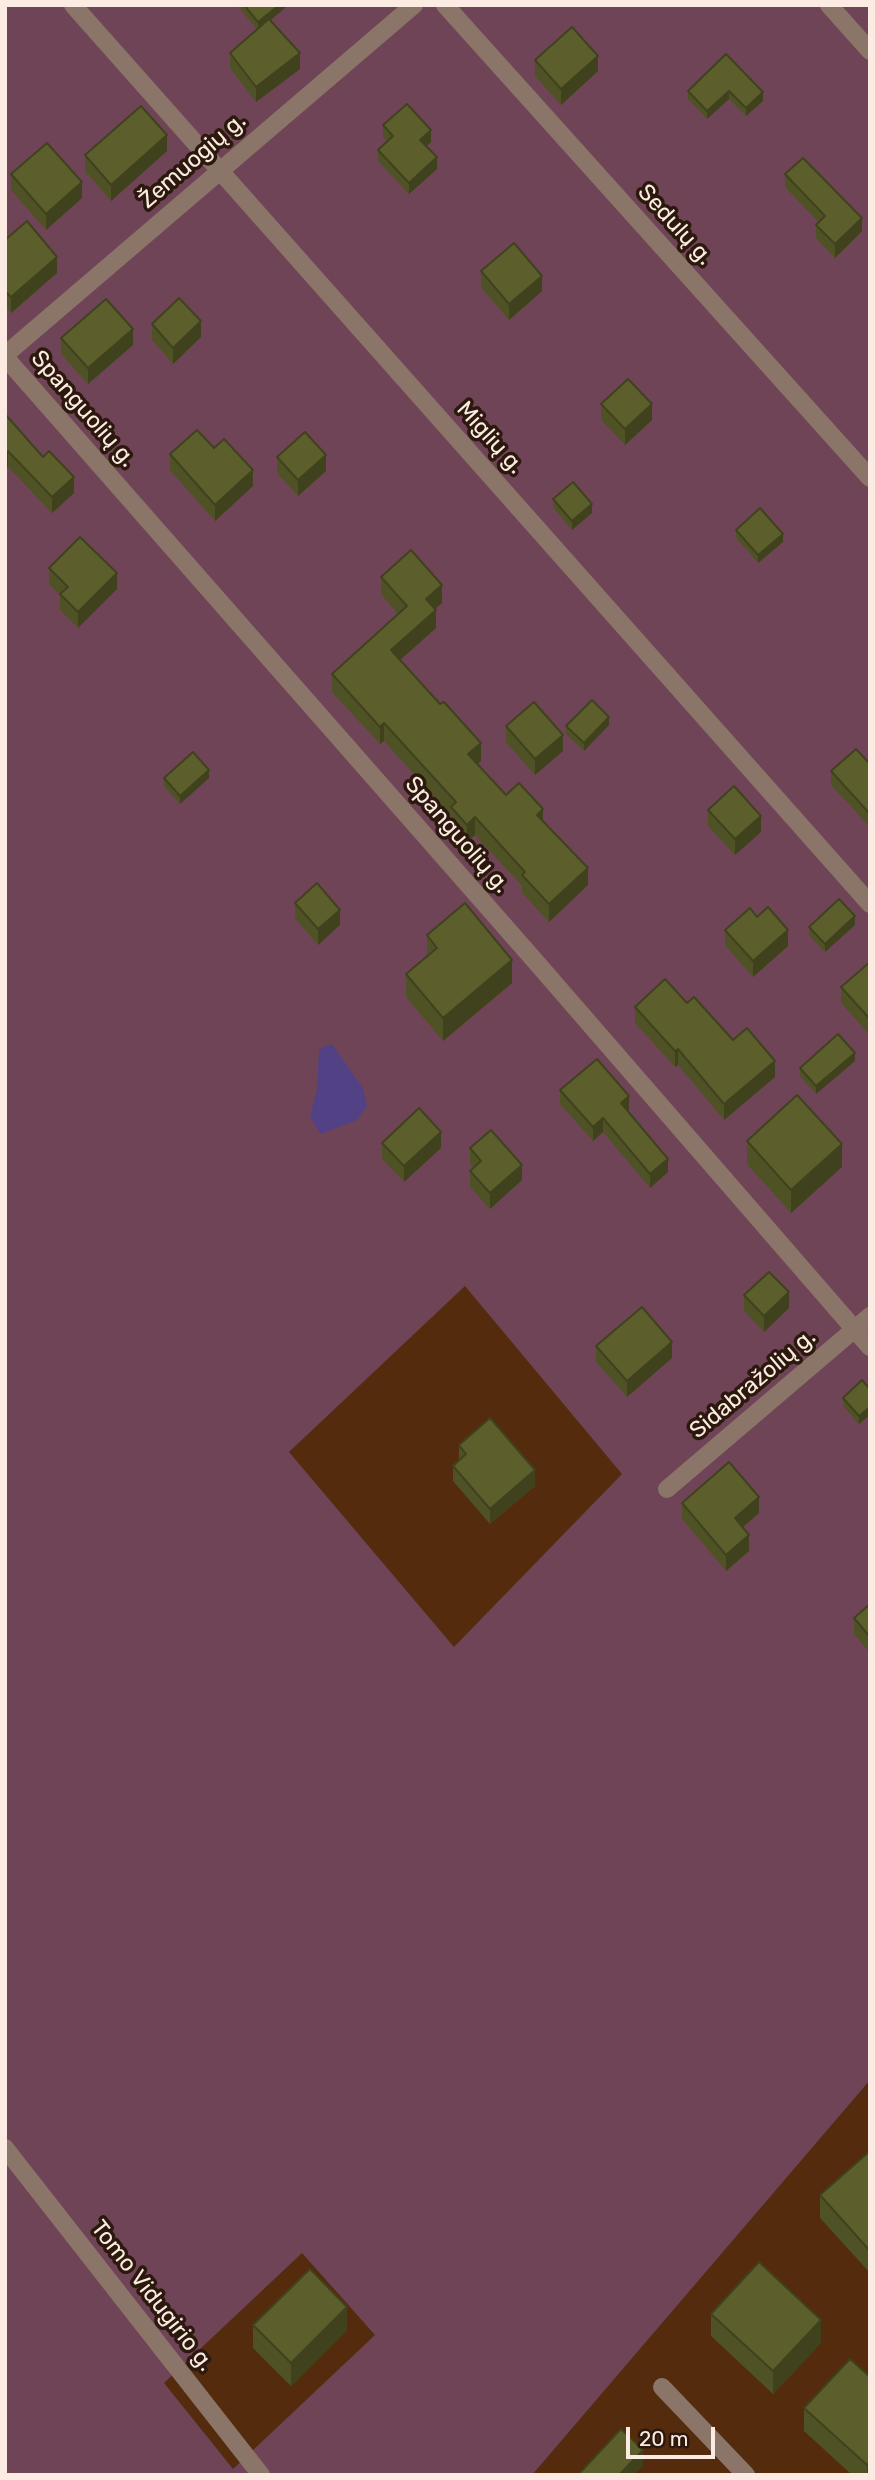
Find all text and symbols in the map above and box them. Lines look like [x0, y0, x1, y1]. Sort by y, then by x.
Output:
street label: Žemuogių g. [134, 107, 252, 215]
street label: Sedulų g. [632, 179, 718, 271]
street label: Spanguolių g. [25, 345, 141, 473]
street label: Miglių g. [450, 396, 530, 480]
street label: Spanguolių g. [399, 771, 515, 899]
street label: Sidabražolių g. [684, 1323, 822, 1445]
street label: Tomo Vidugirio g. [85, 2215, 219, 2377]
scale bar [630, 2414, 719, 2458]
text: 20 m [639, 2426, 688, 2451]

